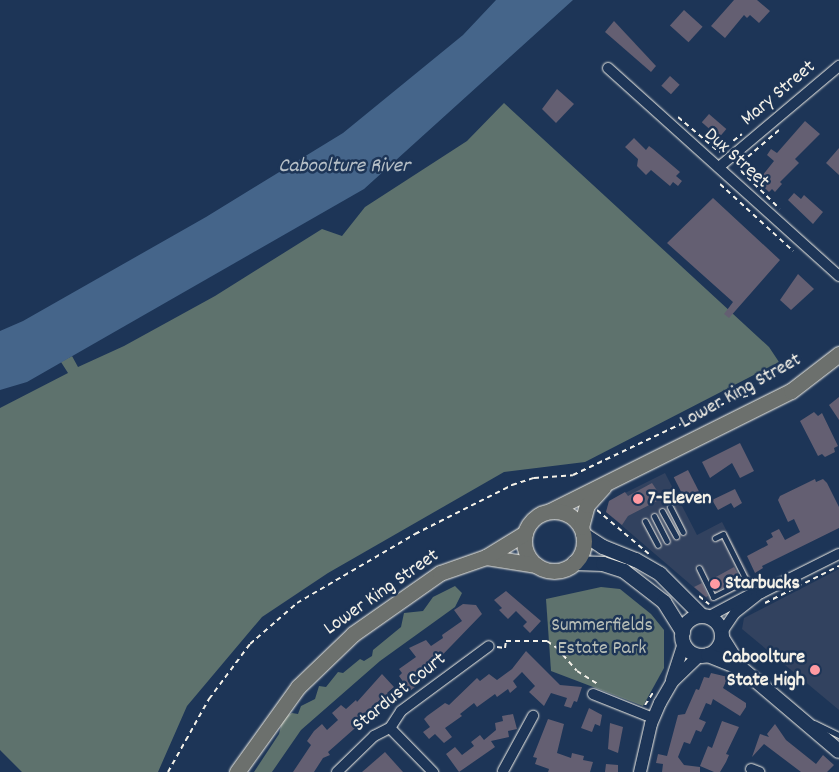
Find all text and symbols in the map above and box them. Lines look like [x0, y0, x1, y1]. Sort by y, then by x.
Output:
street label: Mary Street [737, 56, 821, 132]
street label: Dux Street [698, 123, 774, 195]
water label: Caboolture River [278, 154, 410, 180]
street label: Lower King Street [676, 349, 806, 435]
place label: 7-Eleven [648, 487, 712, 511]
marker: 7-Eleven [632, 493, 644, 505]
street label: Lower King Street [320, 544, 444, 642]
place label: Starbucks [725, 572, 800, 596]
marker: Starbucks [709, 578, 721, 590]
park label: Summerfields Estate Park [551, 615, 653, 662]
place label: Caboolture State High [722, 646, 805, 693]
street label: Stardust Court [348, 648, 452, 738]
marker: Caboolture State High [809, 664, 821, 676]

